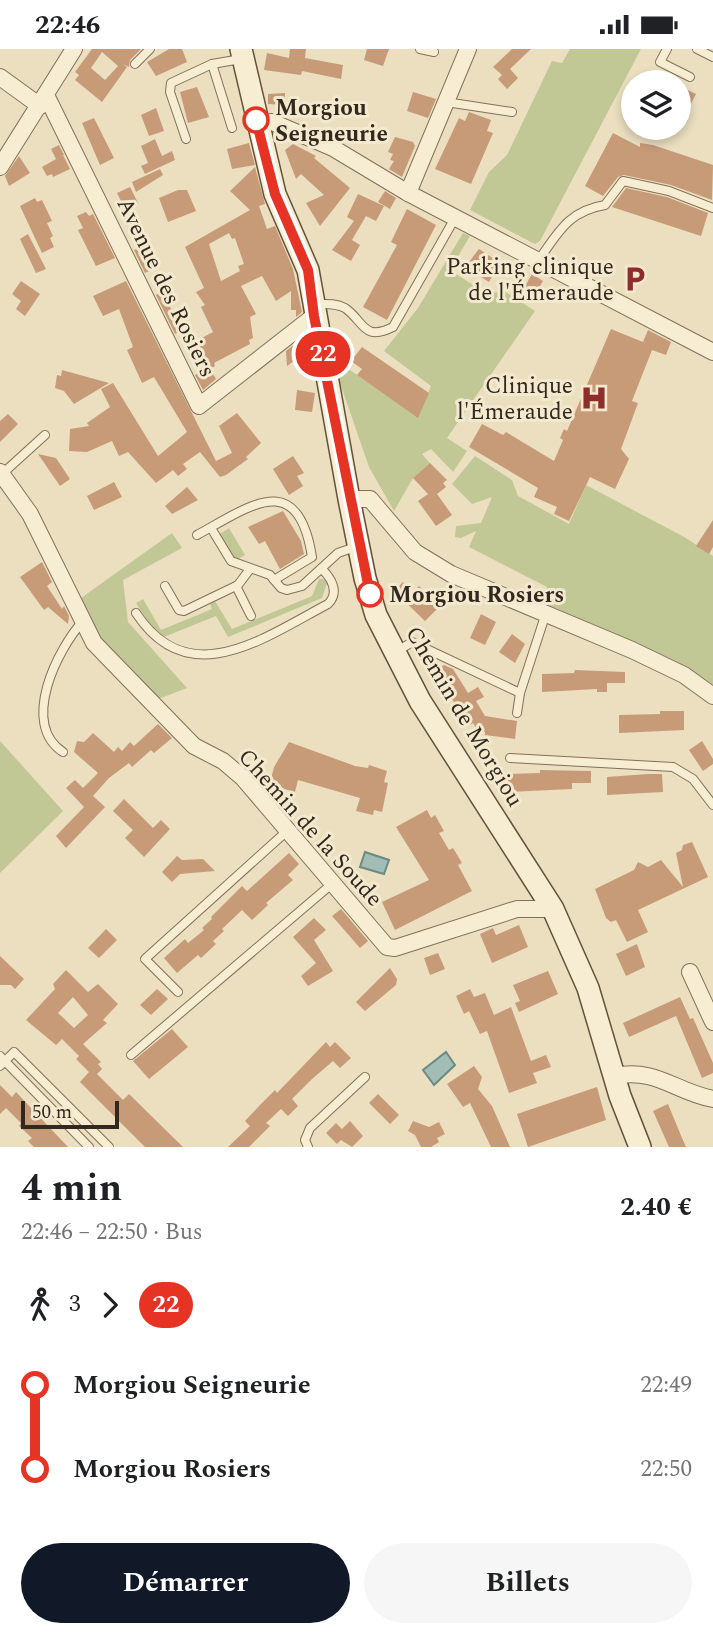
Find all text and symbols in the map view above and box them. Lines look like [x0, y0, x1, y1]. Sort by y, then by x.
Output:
text: 22:46 [35, 5, 100, 45]
map controls [621, 70, 691, 140]
button: layers [621, 70, 691, 140]
place label: Morgiou Seigneurie [275, 91, 388, 152]
marker: Morgiou Seigneurie [243, 107, 269, 133]
street label: Avenue des Rosiers [107, 192, 224, 384]
place label: Parking clinique de l'Émeraude [446, 250, 614, 311]
parking icon: Parking clinique de l'Émeraude [620, 264, 650, 294]
line badge: 22 [292, 331, 354, 377]
text: 22 [310, 336, 336, 372]
place label: Clinique l'Émeraude [457, 369, 573, 430]
hospital icon: Clinique l'Émeraude [579, 383, 609, 413]
place label: Morgiou Rosiers [389, 578, 564, 613]
marker: Morgiou Rosiers [357, 581, 383, 607]
street label: Chemin de Morgiou [396, 620, 532, 814]
street label: Chemin de la Soude [229, 741, 391, 915]
scale bar [21, 1098, 119, 1130]
text: 50 m [32, 1098, 72, 1127]
text: 4 min [21, 1160, 122, 1218]
text: 2.40 € [620, 1187, 692, 1227]
text: 22:46 – 22:50 · Bus [21, 1215, 203, 1250]
icon: walk [21, 1286, 59, 1324]
icon: forward [91, 1286, 129, 1324]
text: 3 [69, 1287, 81, 1322]
text: 22 [153, 1287, 179, 1323]
text: Morgiou Seigneurie [73, 1365, 311, 1405]
text: 22:49 [640, 1368, 692, 1403]
text: Morgiou Rosiers [73, 1449, 271, 1489]
text: 22:50 [640, 1452, 692, 1487]
button: Démarrer [21, 1543, 350, 1623]
button: Billets [364, 1543, 692, 1623]

